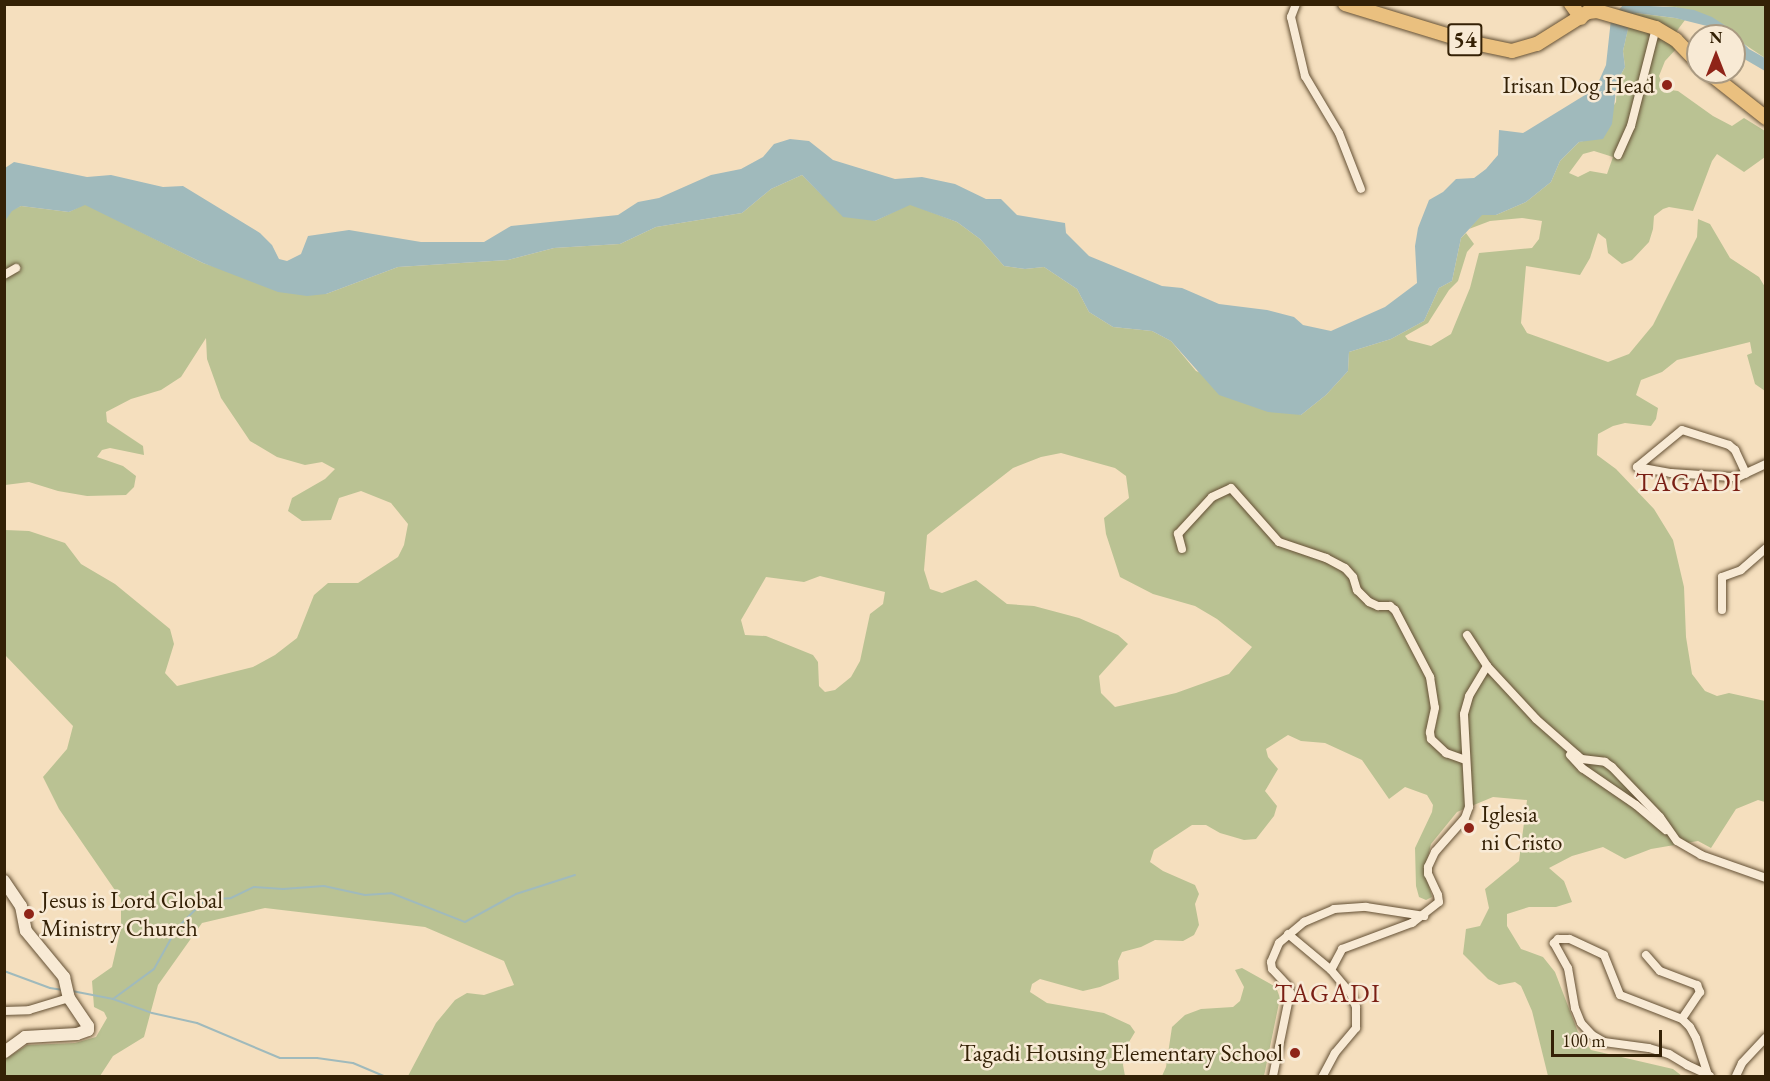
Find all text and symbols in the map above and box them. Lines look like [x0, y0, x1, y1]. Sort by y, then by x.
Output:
road number: 54 [1447, 21, 1483, 59]
north arrow [1686, 24, 1746, 84]
text: N [1710, 27, 1722, 48]
place label: Irisan Dog Head [1502, 71, 1655, 99]
marker: Irisan Dog Head [1660, 78, 1674, 92]
district label: TAGADI [1636, 467, 1742, 499]
place label: Iglesia ni Cristo [1481, 800, 1562, 856]
marker: Iglesia ni Cristo [1462, 821, 1476, 835]
place label: Jesus is Lord Global Ministry Church [41, 886, 223, 942]
marker: Jesus is Lord Global Ministry Church [22, 907, 36, 921]
district label: TAGADI [1275, 978, 1381, 1010]
scale bar [1554, 1018, 1665, 1056]
text: 100 m [1562, 1029, 1606, 1052]
place label: Tagadi Housing Elementary School [959, 1039, 1283, 1067]
marker: Tagadi Housing Elementary School [1288, 1046, 1302, 1060]

